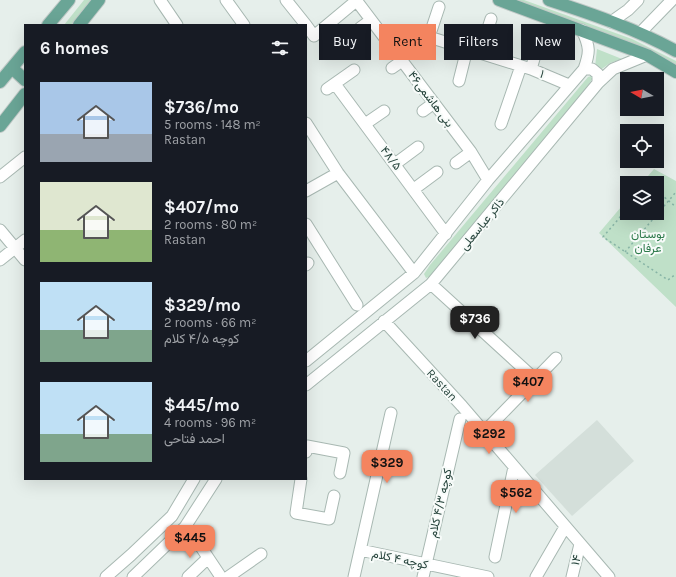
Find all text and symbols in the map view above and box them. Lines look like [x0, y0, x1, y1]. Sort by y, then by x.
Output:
chip: Buy [319, 24, 371, 60]
chip: Rent [379, 24, 436, 60]
chip: Filters [444, 24, 513, 60]
chip: New [521, 24, 575, 60]
icon: filters [269, 37, 291, 59]
text: 6 homes [40, 38, 109, 58]
street label: ۱ [538, 67, 546, 81]
street label: بنی هاشمی۴۶ [405, 68, 457, 130]
north arrow [620, 72, 664, 116]
map controls [620, 72, 664, 220]
text: $736/mo [164, 97, 239, 117]
icon: home [72, 98, 120, 146]
text: 5 rooms · 148 m² [164, 117, 261, 132]
button: locate [620, 124, 664, 168]
text: Rastan [164, 132, 206, 147]
street label: ۴۸/۵ [378, 143, 404, 173]
button: layers [620, 176, 664, 220]
street label: ذاکر عباسعلی [457, 195, 508, 253]
text: $407/mo [164, 197, 239, 217]
icon: home [72, 198, 120, 246]
text: 2 rooms · 80 m² [164, 217, 257, 232]
park label: بوستان عرفان [631, 227, 665, 256]
text: Rastan [164, 232, 206, 247]
text: $329/mo [164, 295, 241, 315]
icon: home [72, 298, 120, 346]
pin: $736 [451, 306, 499, 340]
text: $736 [459, 311, 491, 326]
text: 2 rooms · 66 m² [164, 315, 256, 330]
text: کوچه ۴/۵ کلام [164, 331, 239, 346]
street label: Rastan [424, 366, 460, 404]
pin: $407 [504, 369, 552, 403]
text: $407 [512, 374, 544, 389]
text: $445/mo [164, 395, 240, 415]
icon: home [72, 398, 120, 446]
text: 4 rooms · 96 m² [164, 415, 256, 430]
pin: $292 [465, 421, 513, 455]
text: $292 [473, 426, 505, 441]
text: احمد فتاحی [164, 431, 225, 446]
pin: $329 [363, 450, 411, 484]
text: $329 [371, 455, 403, 470]
street label: کوچه ۴/۳ کلام [425, 467, 456, 539]
pin: $562 [492, 480, 540, 514]
text: $562 [500, 485, 532, 500]
pin: $445 [166, 525, 214, 559]
text: $445 [174, 530, 206, 545]
street label: کوچه ۴ کلام [370, 546, 429, 573]
street label: ۱۴ [568, 553, 584, 567]

